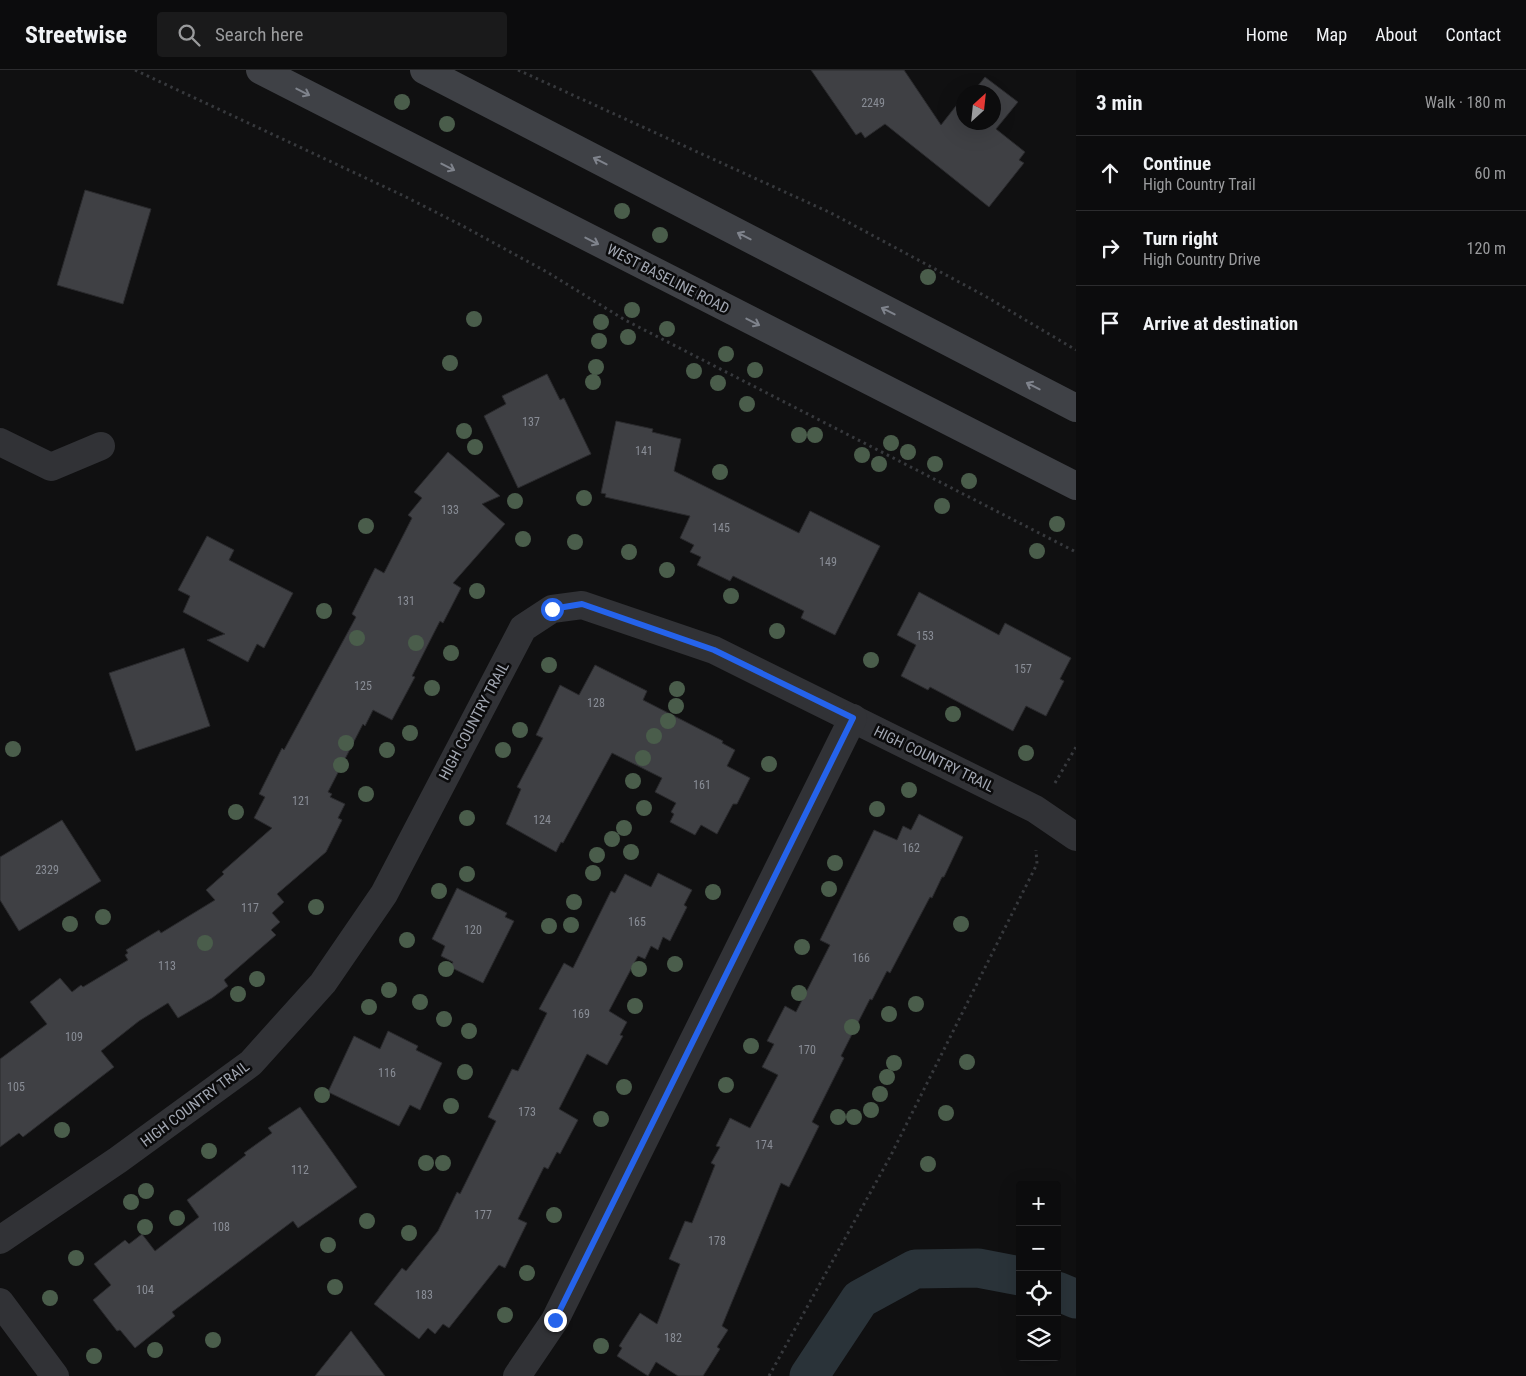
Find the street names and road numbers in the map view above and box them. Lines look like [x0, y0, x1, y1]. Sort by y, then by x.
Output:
street label: WEST BASELINE ROAD [604, 240, 732, 318]
street label: HIGH COUNTRY TRAIL [435, 659, 513, 783]
street label: HIGH COUNTRY TRAIL [871, 722, 997, 796]
street label: HIGH COUNTRY TRAIL [137, 1057, 253, 1151]

